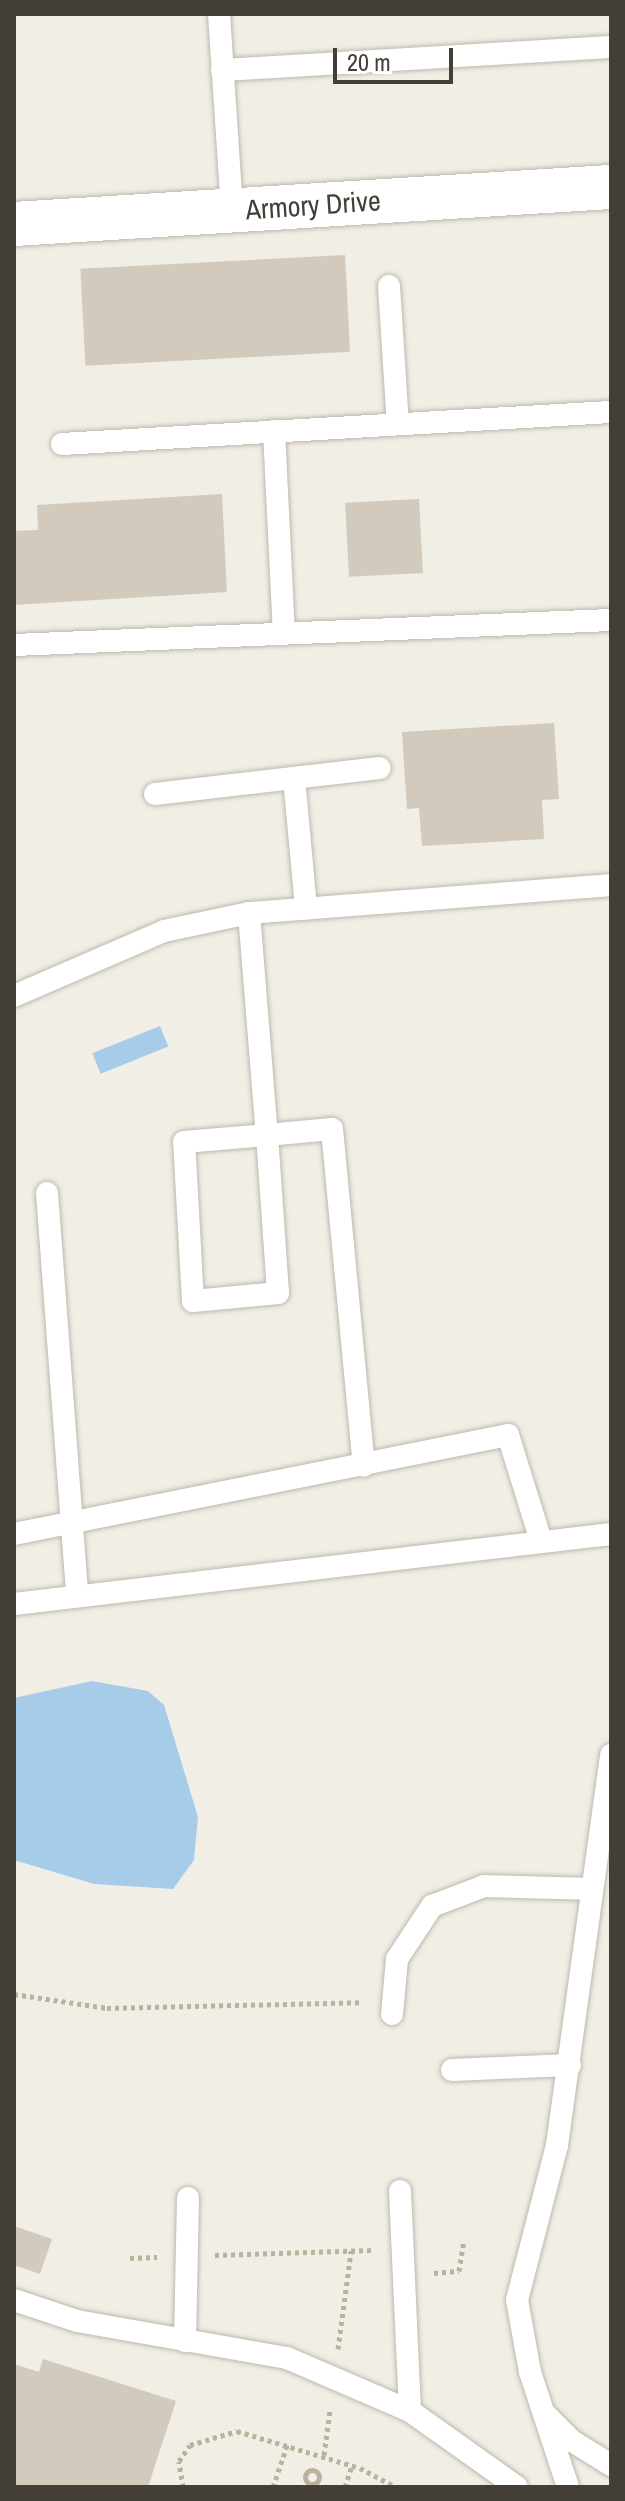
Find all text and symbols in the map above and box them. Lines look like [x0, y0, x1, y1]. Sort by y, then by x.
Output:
scale bar [337, 32, 457, 82]
text: 20 m [347, 46, 391, 78]
street label: Armory Drive [244, 184, 382, 226]

